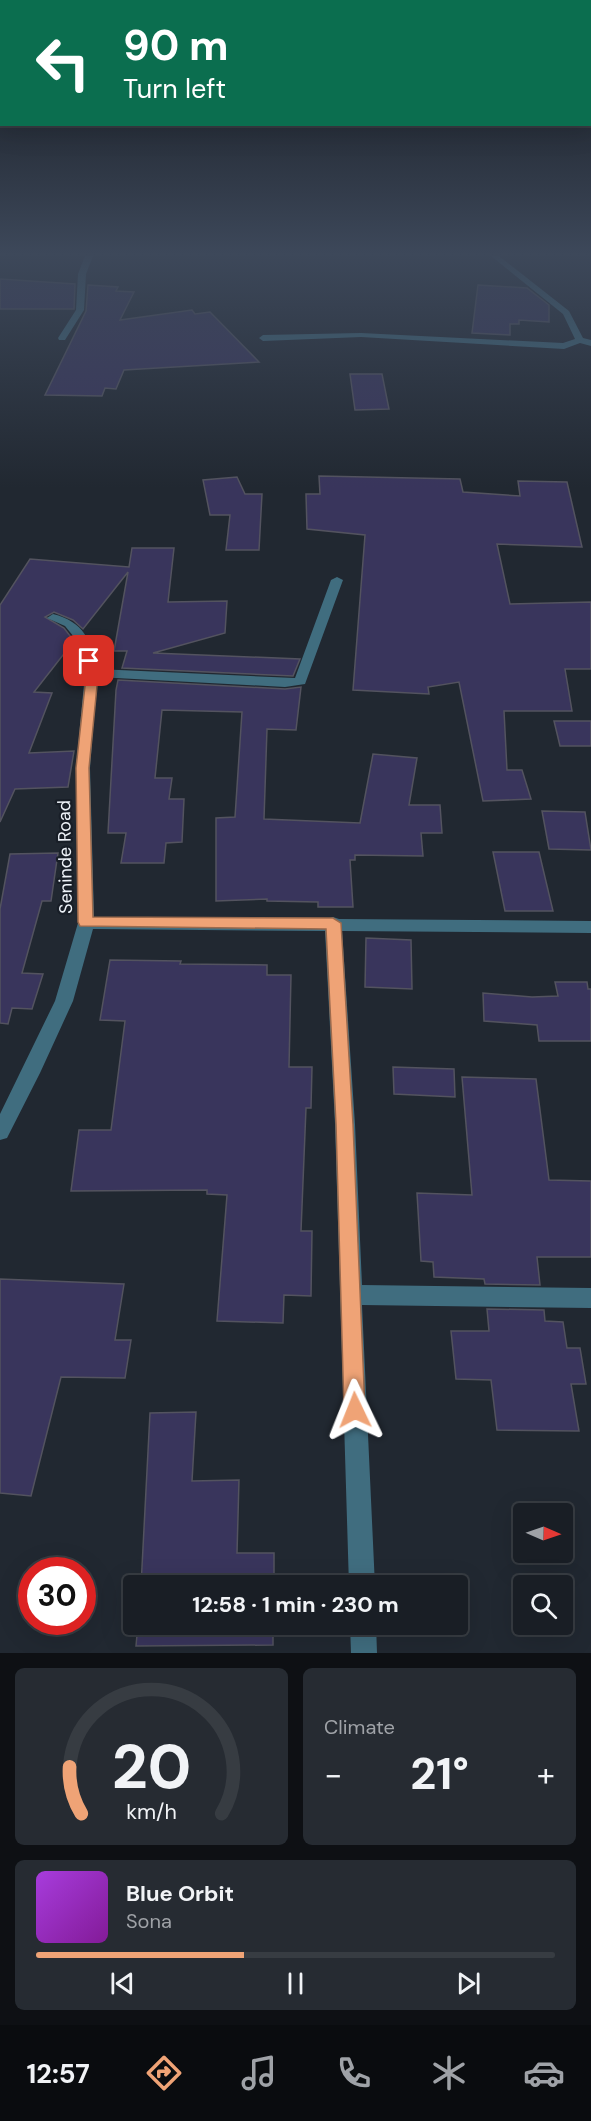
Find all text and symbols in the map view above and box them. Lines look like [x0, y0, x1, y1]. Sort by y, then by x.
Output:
text: 90 m [123, 18, 229, 73]
icon: left [24, 24, 102, 102]
text: Turn left [123, 71, 226, 106]
pin [63, 635, 114, 686]
icon: arrive [72, 644, 105, 677]
street label: Seninde Road [52, 800, 78, 914]
position arrow [323, 1378, 387, 1442]
north arrow [513, 1503, 573, 1563]
map controls [513, 1503, 573, 1635]
speed limit sign: 30 [18, 1557, 96, 1635]
button: search [513, 1575, 573, 1635]
text: 12:58 · 1 min · 230 m [192, 1590, 399, 1619]
text: Climate [324, 1714, 395, 1740]
text: 20 [112, 1726, 191, 1807]
text: 21° [410, 1744, 469, 1803]
text: − [324, 1753, 342, 1796]
text: + [537, 1753, 555, 1796]
text: km/h [126, 1798, 177, 1826]
text: Blue Orbit [126, 1879, 234, 1908]
text: Sona [126, 1908, 172, 1934]
icon: previous [106, 1967, 139, 2000]
icon: pause [279, 1967, 312, 2000]
icon: next [452, 1967, 485, 2000]
icon: directions [143, 2052, 185, 2094]
icon: music [238, 2052, 280, 2094]
icon: phone [333, 2052, 375, 2094]
icon: climate [428, 2052, 470, 2094]
icon: car [523, 2052, 565, 2094]
text: 12:57 [26, 2056, 90, 2091]

